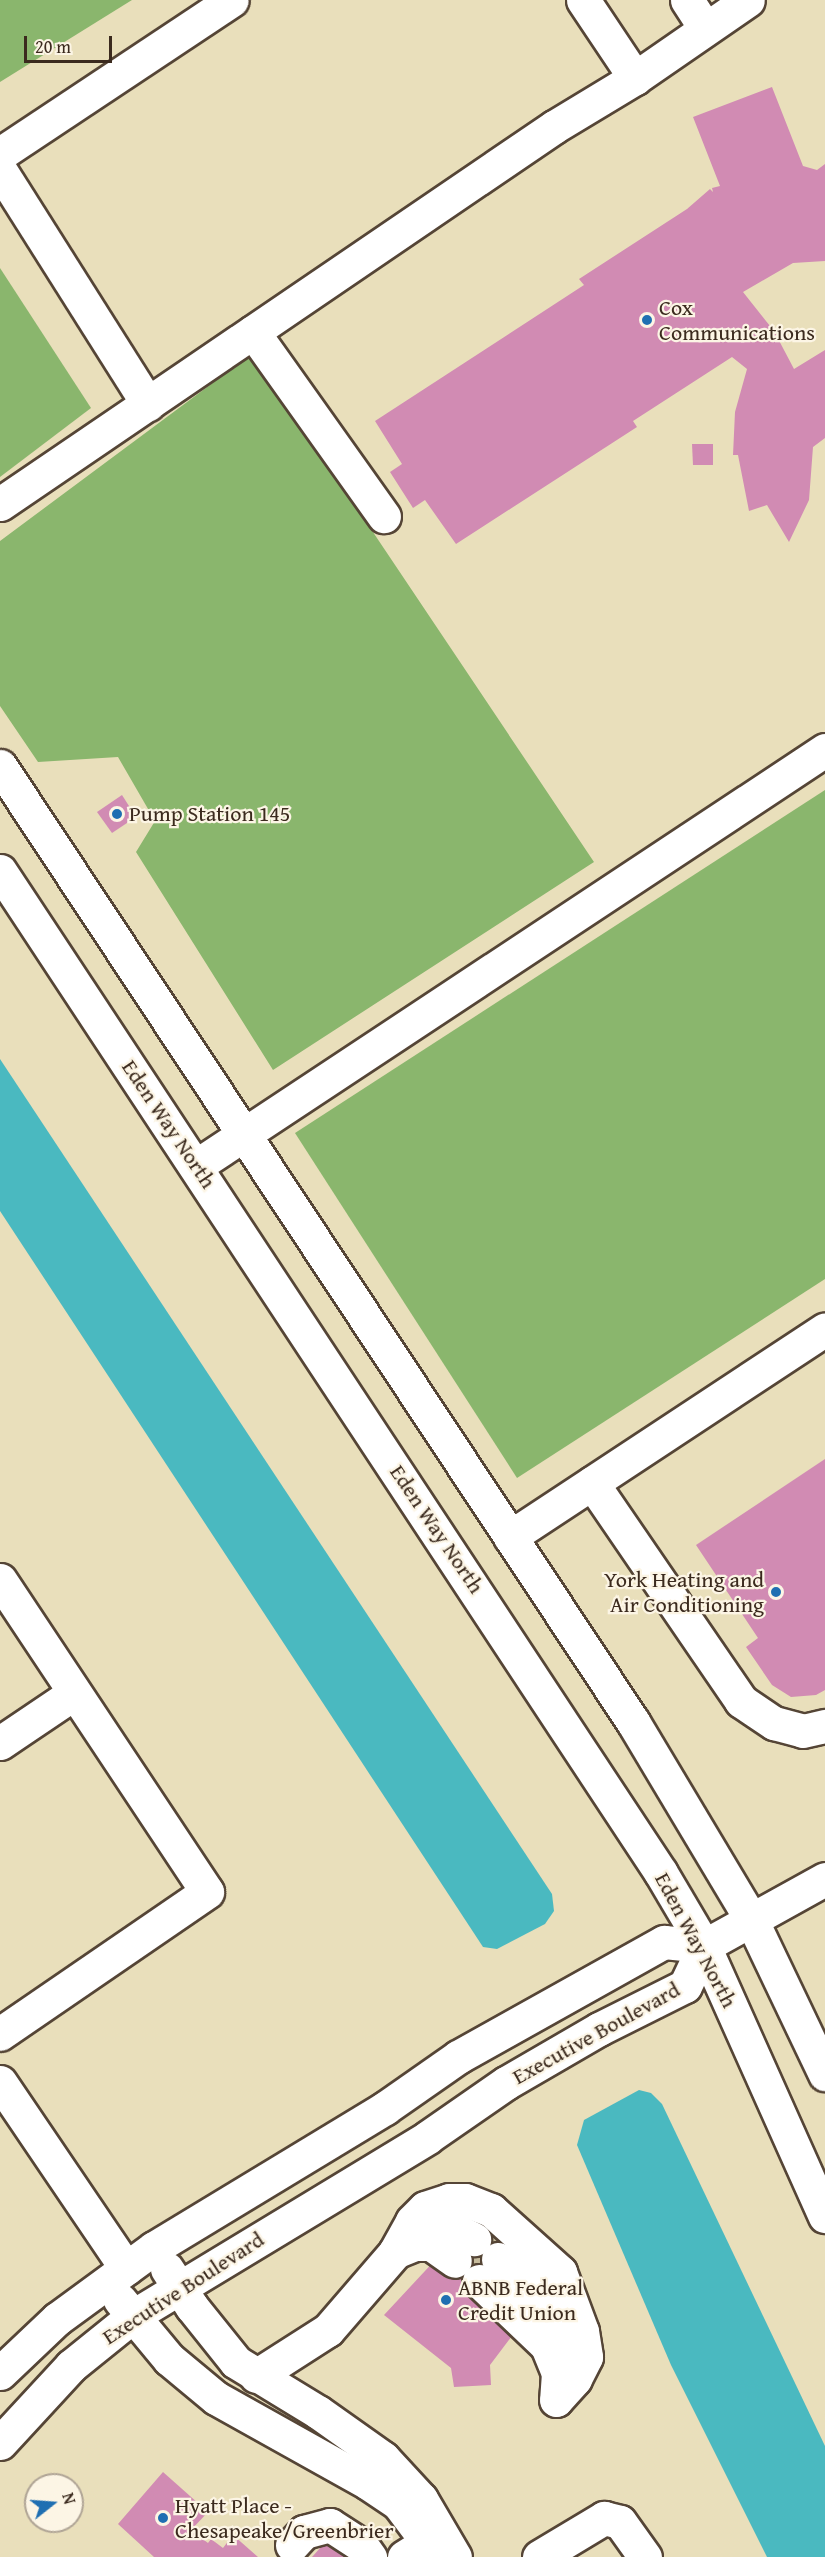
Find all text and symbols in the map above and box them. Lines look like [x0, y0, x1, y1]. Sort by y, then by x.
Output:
scale bar [27, 24, 116, 62]
text: 20 m [35, 33, 71, 60]
place label: Cox Communications [659, 294, 815, 346]
marker: Cox Communications [640, 313, 654, 327]
place label: Pump Station 145 [129, 801, 290, 827]
marker: Pump Station 145 [110, 807, 124, 821]
street label: Eden Way North [116, 1055, 222, 1193]
street label: Eden Way North [384, 1460, 490, 1598]
place label: York Heating and Air Conditioning [604, 1566, 764, 1618]
marker: York Heating and Air Conditioning [769, 1585, 783, 1599]
street label: Eden Way North [649, 1868, 743, 2012]
street label: Executive Boulevard [508, 1976, 684, 2090]
street label: Executive Boulevard [97, 2226, 269, 2350]
place label: ABNB Federal Credit Union [458, 2274, 583, 2326]
marker: ABNB Federal Credit Union [439, 2293, 453, 2307]
north arrow [24, 2473, 84, 2533]
text: N [56, 2490, 82, 2507]
place label: Hyatt Place - Chesapeake/Greenbrier [175, 2492, 394, 2544]
marker: Hyatt Place - Chesapeake/Greenbrier [156, 2511, 170, 2525]

